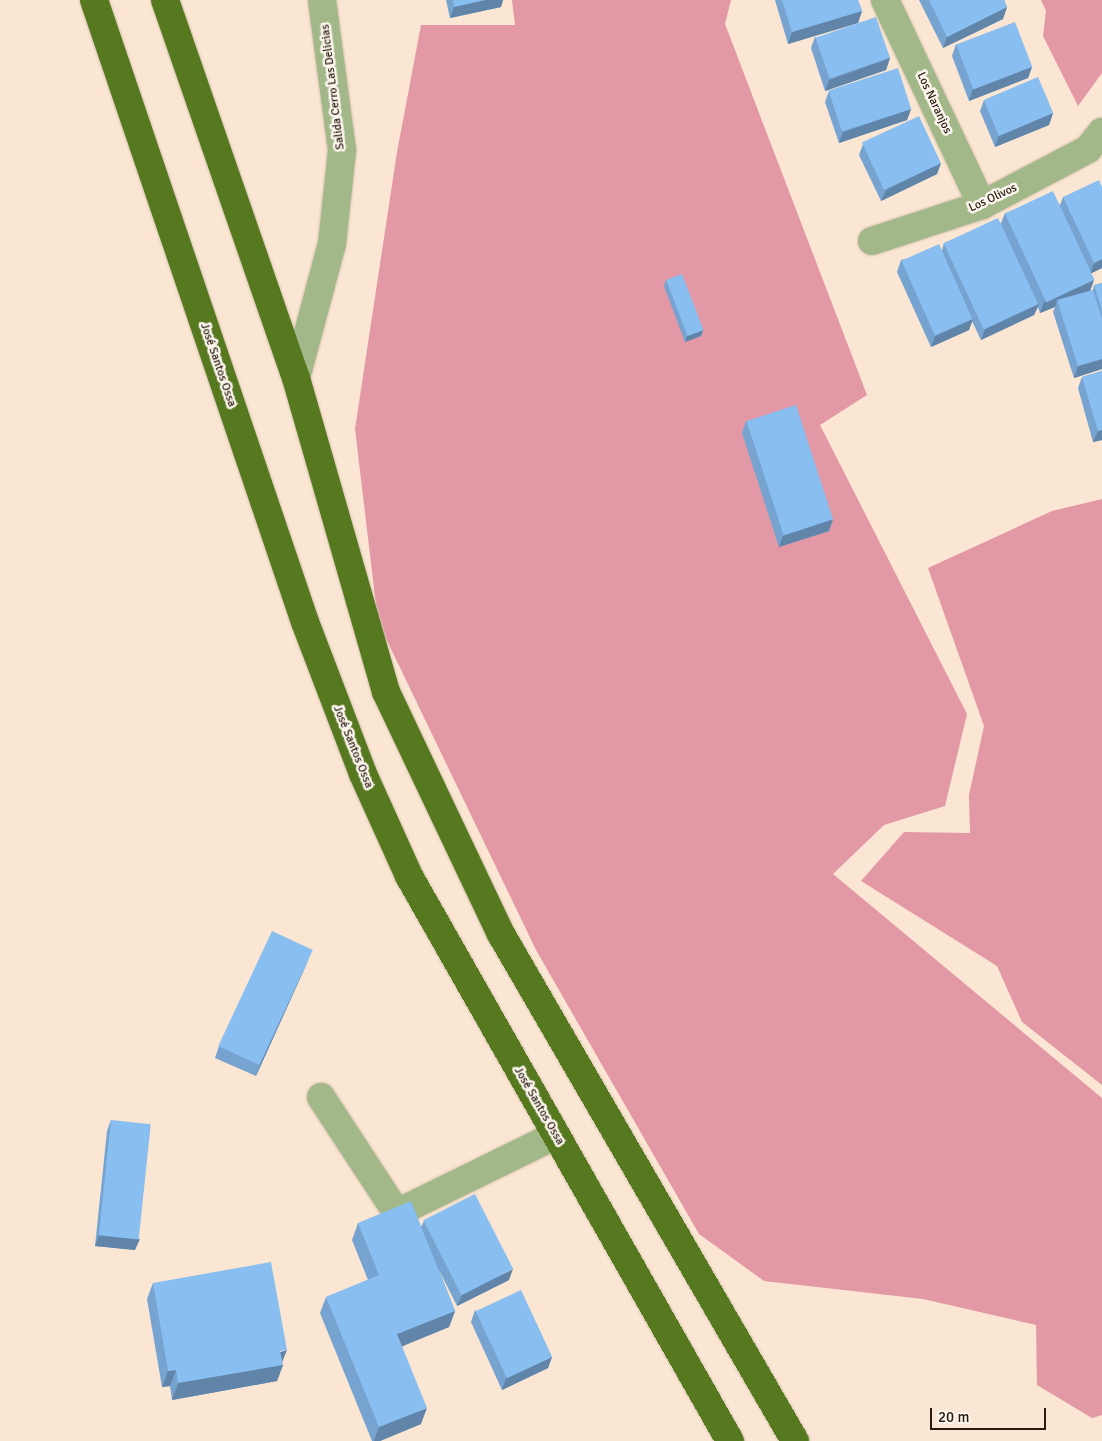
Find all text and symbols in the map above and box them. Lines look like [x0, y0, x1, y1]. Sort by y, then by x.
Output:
street label: Salida Cerro Las Delicias [318, 24, 348, 150]
street label: Los Naranjos [914, 70, 954, 136]
street label: Los Olivos [967, 181, 1019, 215]
street label: José Santos Ossa [197, 321, 239, 409]
street label: José Santos Ossa [330, 704, 376, 790]
street label: José Santos Ossa [511, 1065, 567, 1147]
scale bar [932, 1398, 1048, 1430]
text: 20 m [938, 1408, 969, 1426]

